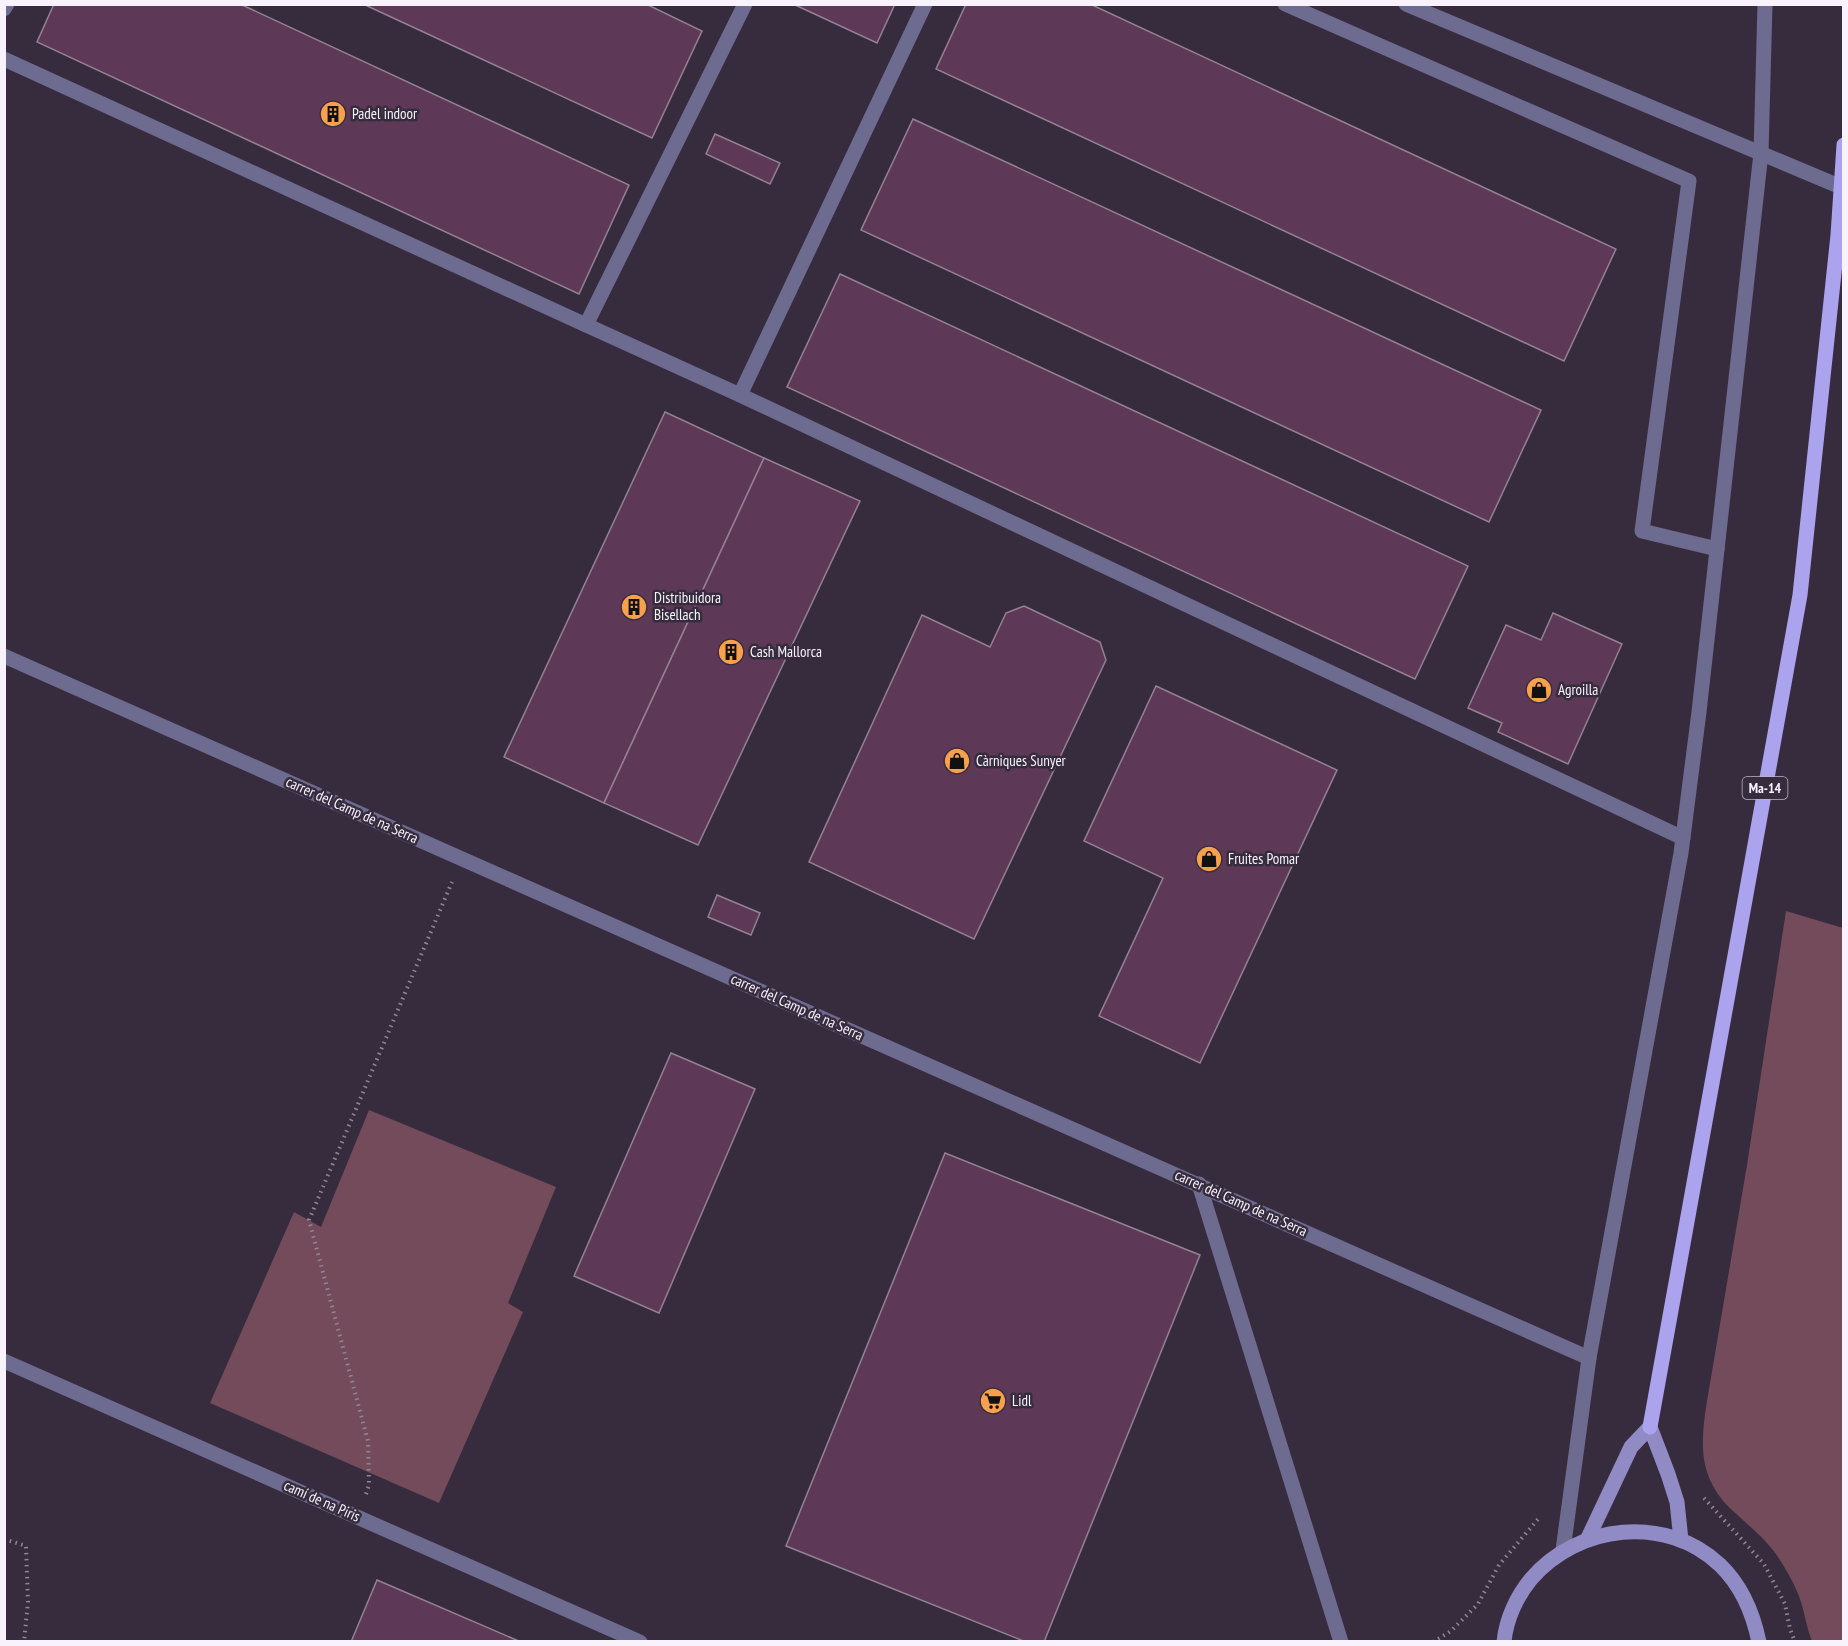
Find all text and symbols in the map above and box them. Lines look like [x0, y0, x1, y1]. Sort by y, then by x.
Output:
building icon: Padel indoor [318, 99, 348, 129]
place label: Padel indoor [352, 104, 418, 123]
place label: Distribuidora Bisellach [654, 588, 721, 624]
building icon: Distribuidora Bisellach [619, 592, 649, 622]
building icon: Cash Mallorca [716, 637, 746, 667]
place label: Cash Mallorca [750, 642, 822, 661]
shop icon: Agroilla [1524, 675, 1554, 705]
place label: Agroilla [1558, 680, 1598, 699]
shop icon: Càrniques Sunyer [942, 746, 972, 776]
place label: Càrniques Sunyer [976, 751, 1067, 770]
street label: carrer del Camp de na Serra [283, 772, 421, 847]
road number: Ma-14 [1742, 777, 1788, 799]
shop icon: Fruites Pomar [1194, 844, 1224, 874]
place label: Fruites Pomar [1228, 849, 1300, 868]
street label: carrer del Camp de na Serra [728, 969, 866, 1044]
street label: carrer del Camp de na Serra [1172, 1165, 1310, 1240]
supermarket icon: Lidl [978, 1386, 1008, 1416]
place label: Lidl [1012, 1391, 1032, 1410]
street label: camí de na Piris [281, 1475, 363, 1526]

